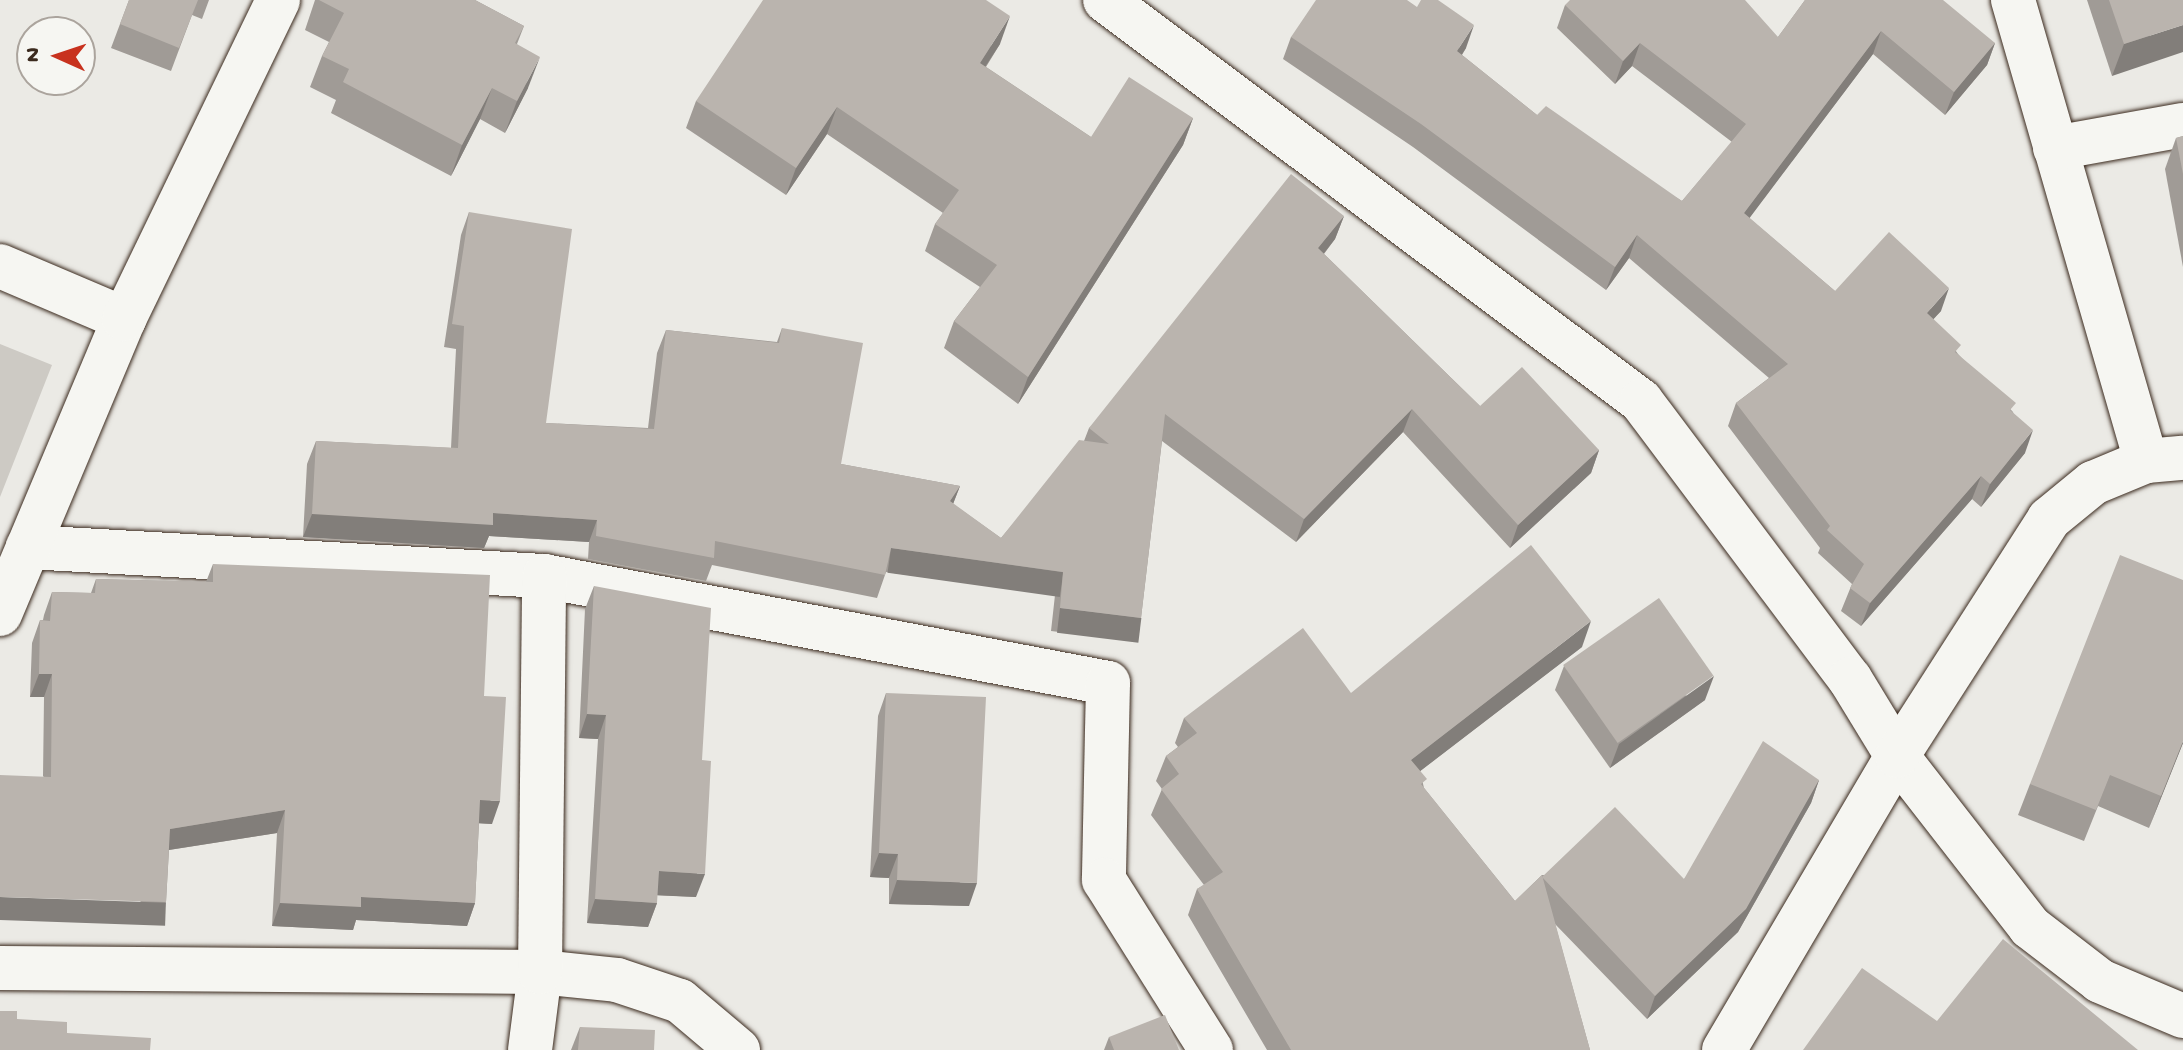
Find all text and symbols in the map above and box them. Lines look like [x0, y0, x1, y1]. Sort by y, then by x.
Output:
north arrow [16, 16, 96, 96]
text: N [21, 47, 47, 63]

